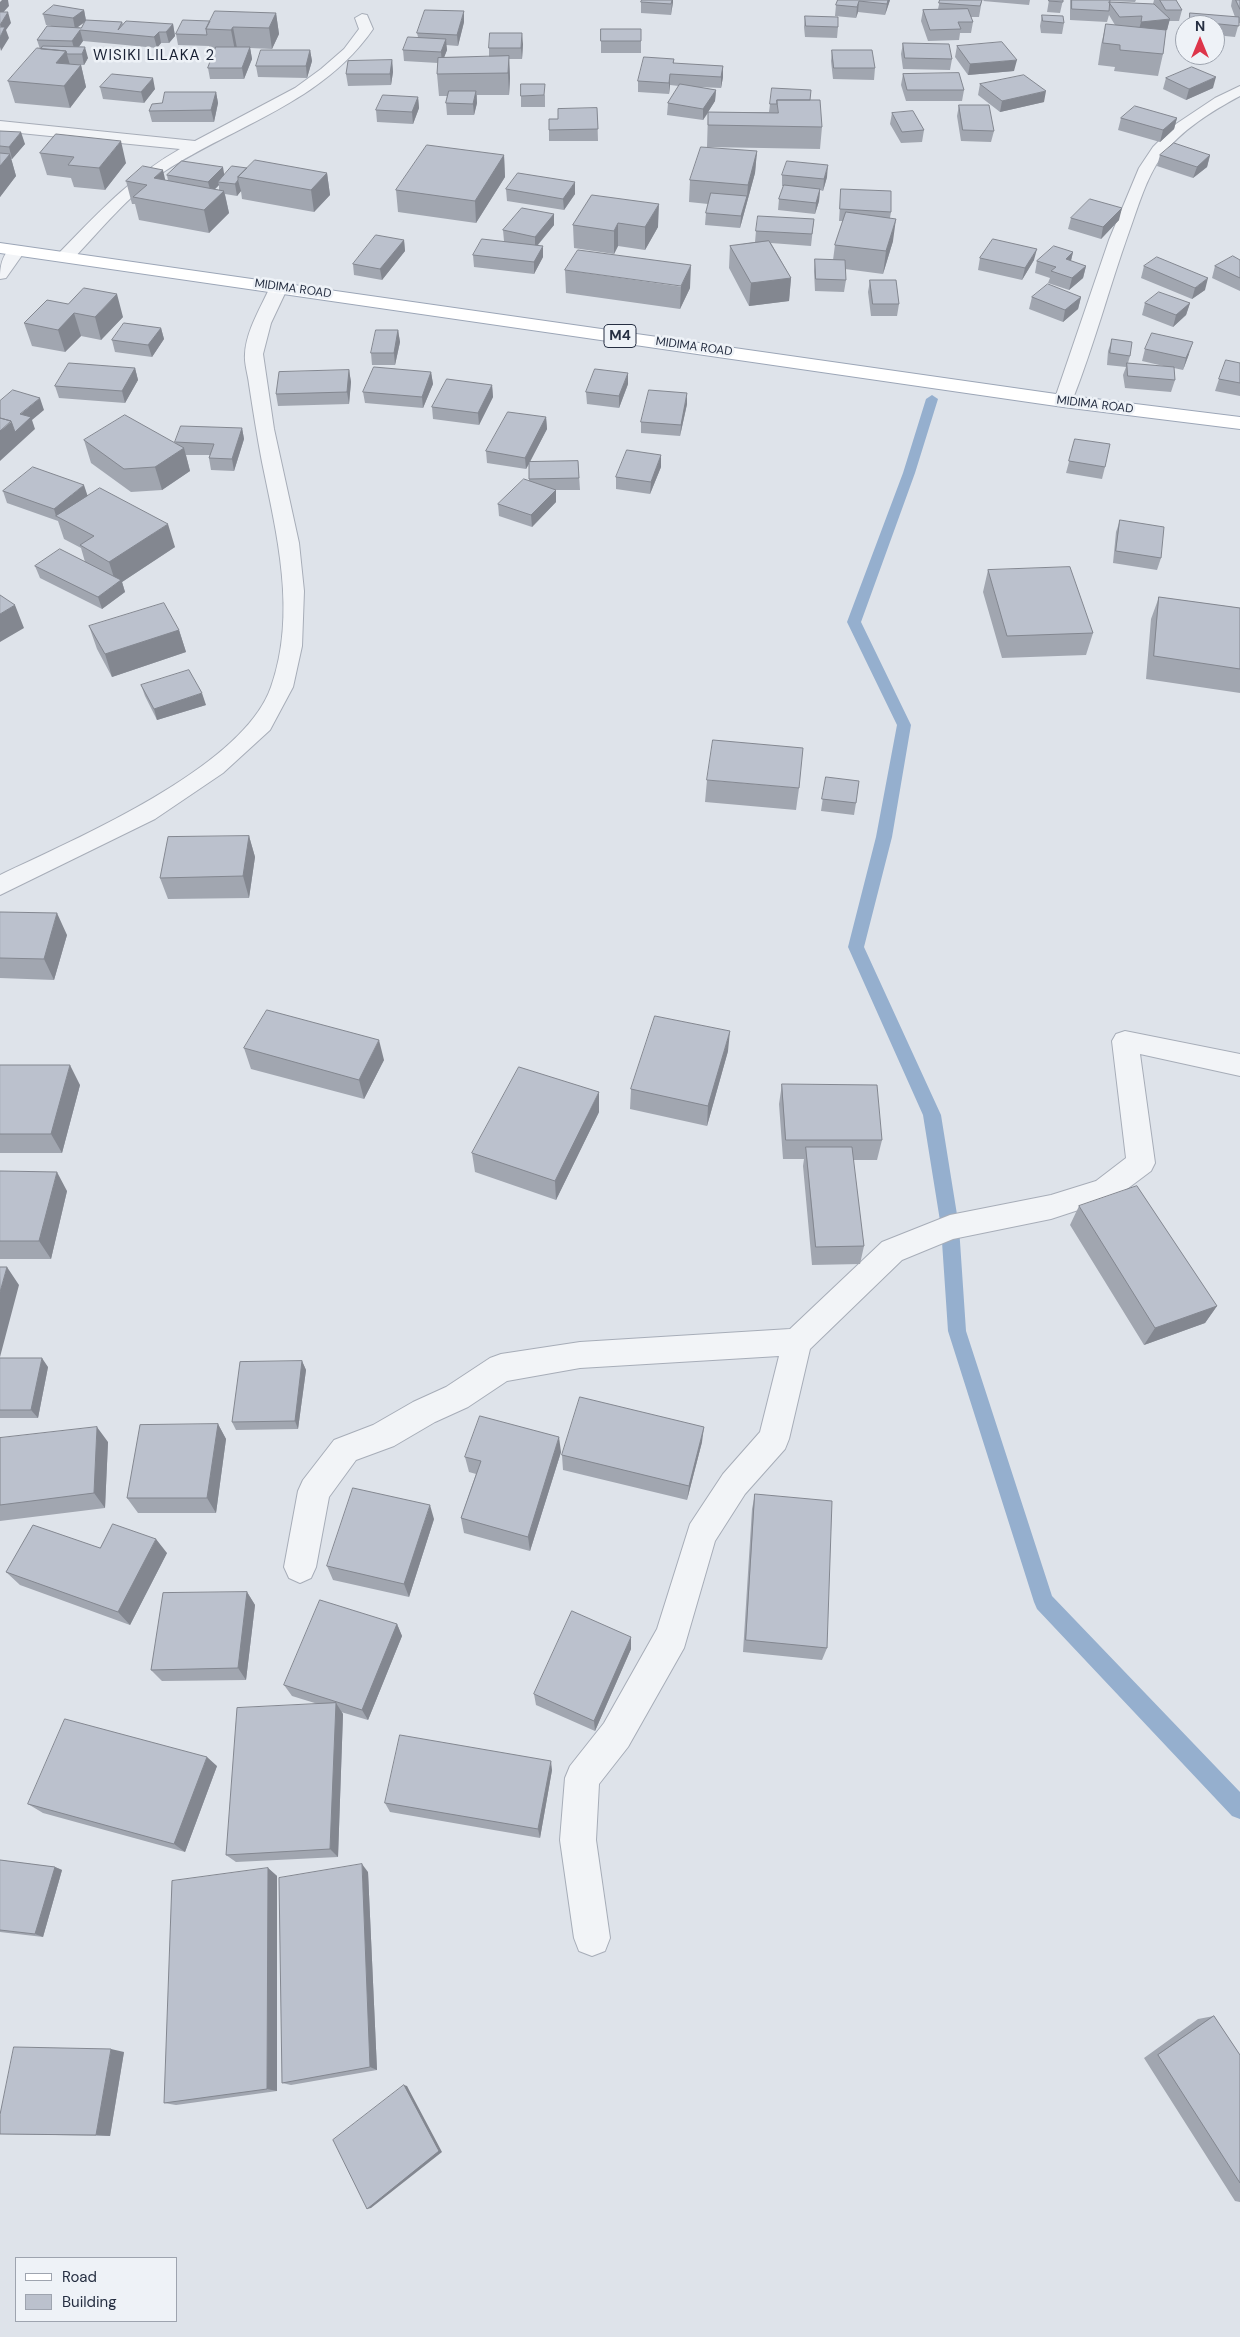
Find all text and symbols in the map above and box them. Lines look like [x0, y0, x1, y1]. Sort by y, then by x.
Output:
north arrow [1175, 15, 1225, 65]
text: N [1195, 17, 1205, 35]
district label: WISIKI LILAKA 2 [91, 47, 217, 65]
street label: MIDIMA ROAD [254, 276, 332, 302]
road number: M4 [604, 324, 636, 348]
street label: MIDIMA ROAD [655, 334, 733, 360]
street label: MIDIMA ROAD [1056, 393, 1134, 417]
legend [15, 2257, 178, 2322]
text: Road [62, 2267, 97, 2287]
text: Building [62, 2292, 117, 2312]

